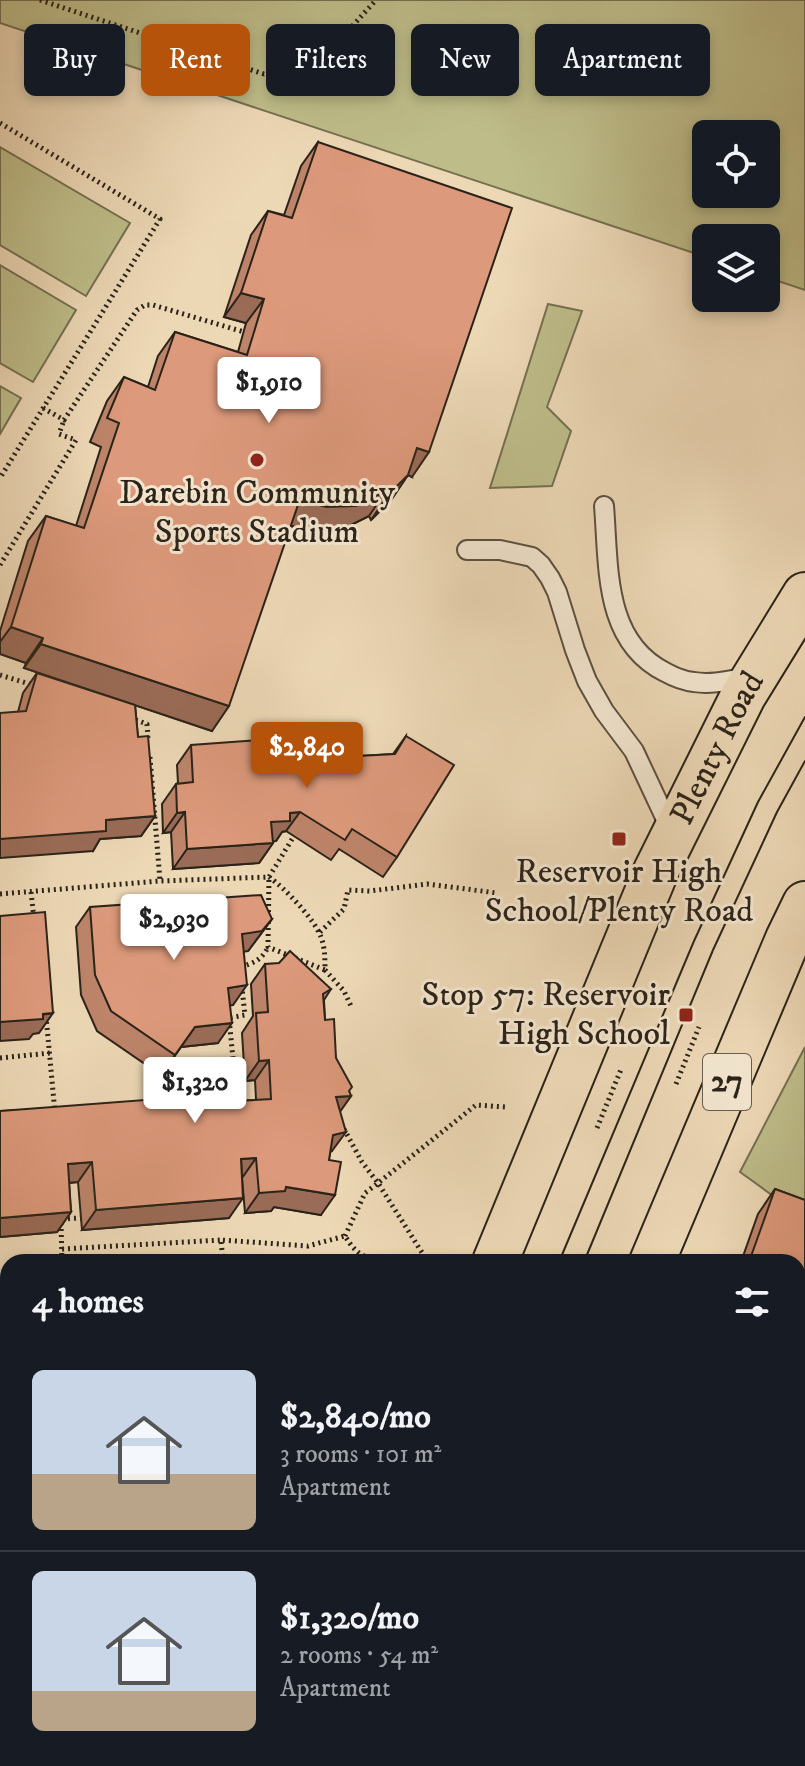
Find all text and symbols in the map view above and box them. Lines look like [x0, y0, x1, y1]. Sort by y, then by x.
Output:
chip: Buy [24, 24, 125, 96]
chip: Rent [141, 24, 250, 96]
chip: Filters [266, 24, 395, 96]
chip: New [411, 24, 519, 96]
chip: Apartment [535, 24, 710, 96]
map controls [692, 120, 780, 312]
button: locate [692, 120, 780, 208]
button: layers [692, 224, 780, 312]
pin: $1,910 [204, 357, 334, 425]
text: $1,910 [235, 366, 303, 399]
marker: Darebin Community Sports Stadium [248, 451, 266, 469]
place label: Darebin Community Sports Stadium [119, 472, 396, 553]
street label: Plenty Road [661, 664, 774, 832]
pin: $2,840 [242, 722, 372, 790]
text: $2,840 [269, 731, 345, 764]
marker: Reservoir High School/Plenty Road [610, 830, 628, 848]
place label: Reservoir High School/Plenty Road [485, 851, 753, 932]
pin: $2,930 [109, 894, 239, 962]
text: $2,930 [139, 903, 209, 936]
place label: Stop 57: Reservoir High School [422, 974, 671, 1055]
marker: Stop 57: Reservoir High School [677, 1006, 695, 1024]
road number: 27 [703, 1054, 751, 1110]
pin: $1,320 [130, 1057, 260, 1125]
text: $1,320 [161, 1066, 229, 1099]
icon: filters [730, 1280, 774, 1324]
text: 4 homes [32, 1281, 144, 1323]
text: $2,840/mo [280, 1396, 431, 1438]
icon: home [96, 1402, 192, 1498]
text: 3 rooms · 101 m² [280, 1438, 441, 1471]
text: Apartment [280, 1471, 391, 1504]
text: $1,320/mo [280, 1597, 419, 1639]
icon: home [96, 1603, 192, 1699]
text: 2 rooms · 54 m² [280, 1639, 438, 1672]
text: Apartment [280, 1672, 391, 1705]

